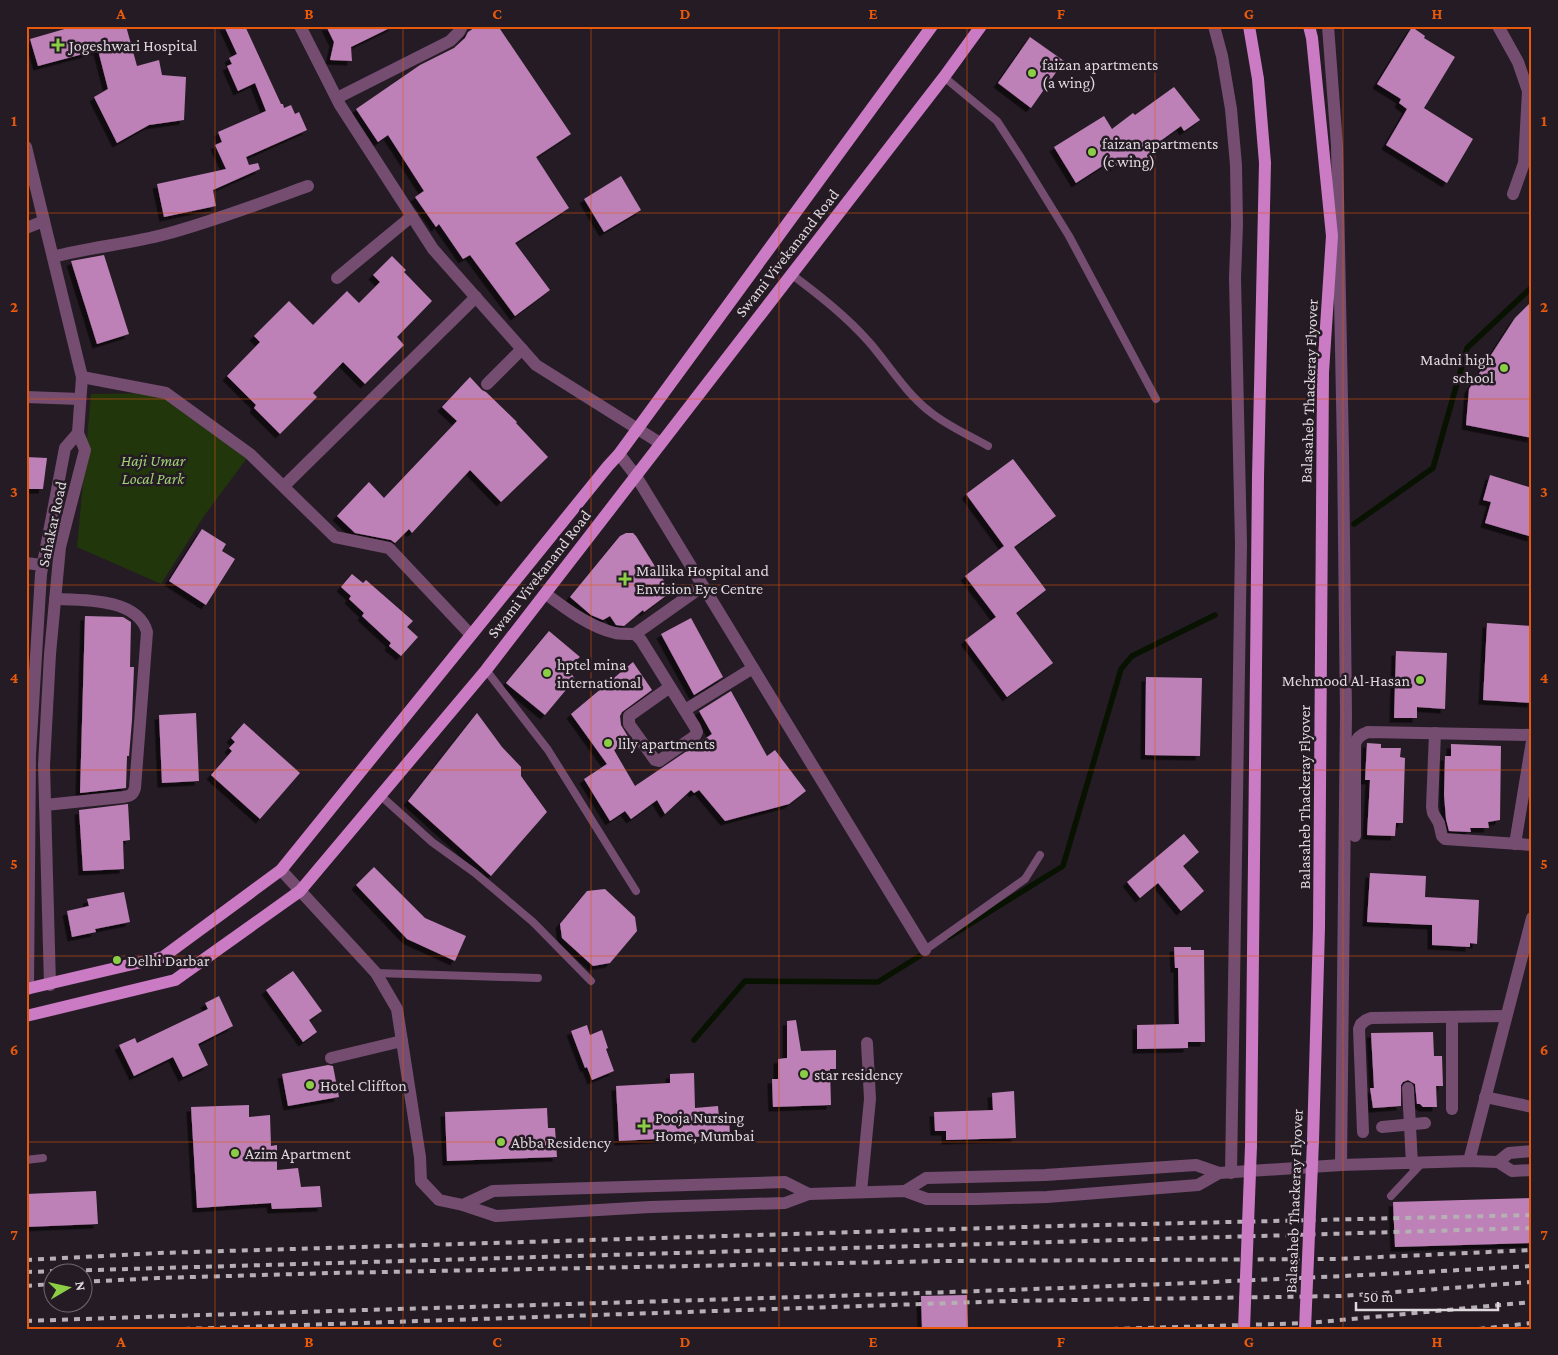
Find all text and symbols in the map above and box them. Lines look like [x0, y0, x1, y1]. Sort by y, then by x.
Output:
text: A [115, 5, 126, 22]
text: B [304, 5, 314, 22]
text: C [492, 5, 502, 22]
text: D [679, 5, 691, 22]
text: E [868, 5, 878, 22]
text: F [1057, 5, 1066, 22]
text: G [1244, 5, 1254, 22]
text: H [1432, 5, 1443, 22]
place label: Jogeshwari Hospital [67, 37, 197, 55]
marker: Jogeshwari Hospital [51, 38, 65, 52]
place label: faizan apartments (a wing) [1042, 56, 1158, 92]
marker: faizan apartments (a wing) [1026, 67, 1038, 79]
text: 1 [11, 112, 17, 129]
text: 1 [1541, 112, 1547, 129]
place label: faizan apartments (c wing) [1102, 135, 1218, 171]
marker: faizan apartments (c wing) [1086, 146, 1098, 158]
street label: Swami Vivekanand Road [732, 185, 842, 320]
text: 2 [10, 298, 18, 315]
street label: Balasaheb Thackeray Flyover [1297, 298, 1322, 483]
text: 2 [1540, 298, 1548, 315]
place label: Madni high school [1420, 351, 1494, 386]
marker: Madni high school [1498, 362, 1510, 374]
park label: Haji Umar Local Park [121, 452, 186, 487]
street label: Sahakar Road [35, 479, 69, 568]
text: 3 [10, 483, 18, 500]
text: 3 [1540, 483, 1548, 500]
street label: Swami Vivekanand Road [484, 506, 594, 641]
place label: Mallika Hospital and Envision Eye Centre [636, 562, 769, 598]
marker: Mallika Hospital and Envision Eye Centre [618, 572, 632, 586]
place label: hptel mina international [557, 656, 641, 691]
marker: hptel mina international [541, 667, 553, 679]
text: 4 [10, 669, 19, 686]
text: 4 [1540, 669, 1549, 686]
place label: Mehmood Al-Hasan [1282, 672, 1410, 689]
marker: Mehmood Al-Hasan [1414, 674, 1426, 686]
street label: Balasaheb Thackeray Flyover [1296, 705, 1314, 889]
place label: lily apartments [618, 735, 715, 753]
marker: lily apartments [602, 737, 614, 749]
text: 5 [10, 855, 18, 872]
text: 5 [1540, 855, 1548, 872]
place label: Delhi Darbar [127, 952, 210, 969]
marker: Delhi Darbar [111, 954, 123, 966]
text: 6 [10, 1041, 18, 1058]
text: 6 [1540, 1041, 1548, 1058]
place label: star residency [814, 1066, 903, 1084]
marker: star residency [798, 1068, 810, 1080]
place label: Hotel Cliffton [320, 1077, 407, 1094]
marker: Hotel Cliffton [304, 1079, 316, 1091]
street label: Balasaheb Thackeray Flyover [1282, 1108, 1307, 1293]
place label: Pooja Nursing Home, Mumbai [655, 1109, 754, 1144]
marker: Pooja Nursing Home, Mumbai [637, 1119, 651, 1133]
place label: Abba Residency [511, 1134, 612, 1152]
marker: Abba Residency [495, 1136, 507, 1148]
place label: Azim Apartment [245, 1145, 351, 1163]
marker: Azim Apartment [229, 1147, 241, 1159]
text: 7 [10, 1226, 18, 1243]
text: 7 [1540, 1226, 1548, 1243]
north arrow [42, 1262, 92, 1312]
text: N [72, 1280, 90, 1292]
scale bar [1356, 1280, 1498, 1312]
text: 50 m [1363, 1289, 1393, 1305]
text: A [115, 1333, 126, 1350]
text: B [304, 1333, 314, 1350]
text: C [492, 1333, 502, 1350]
text: D [679, 1333, 691, 1350]
text: E [868, 1333, 878, 1350]
text: F [1057, 1333, 1066, 1350]
text: G [1244, 1333, 1254, 1350]
text: H [1432, 1333, 1443, 1350]

